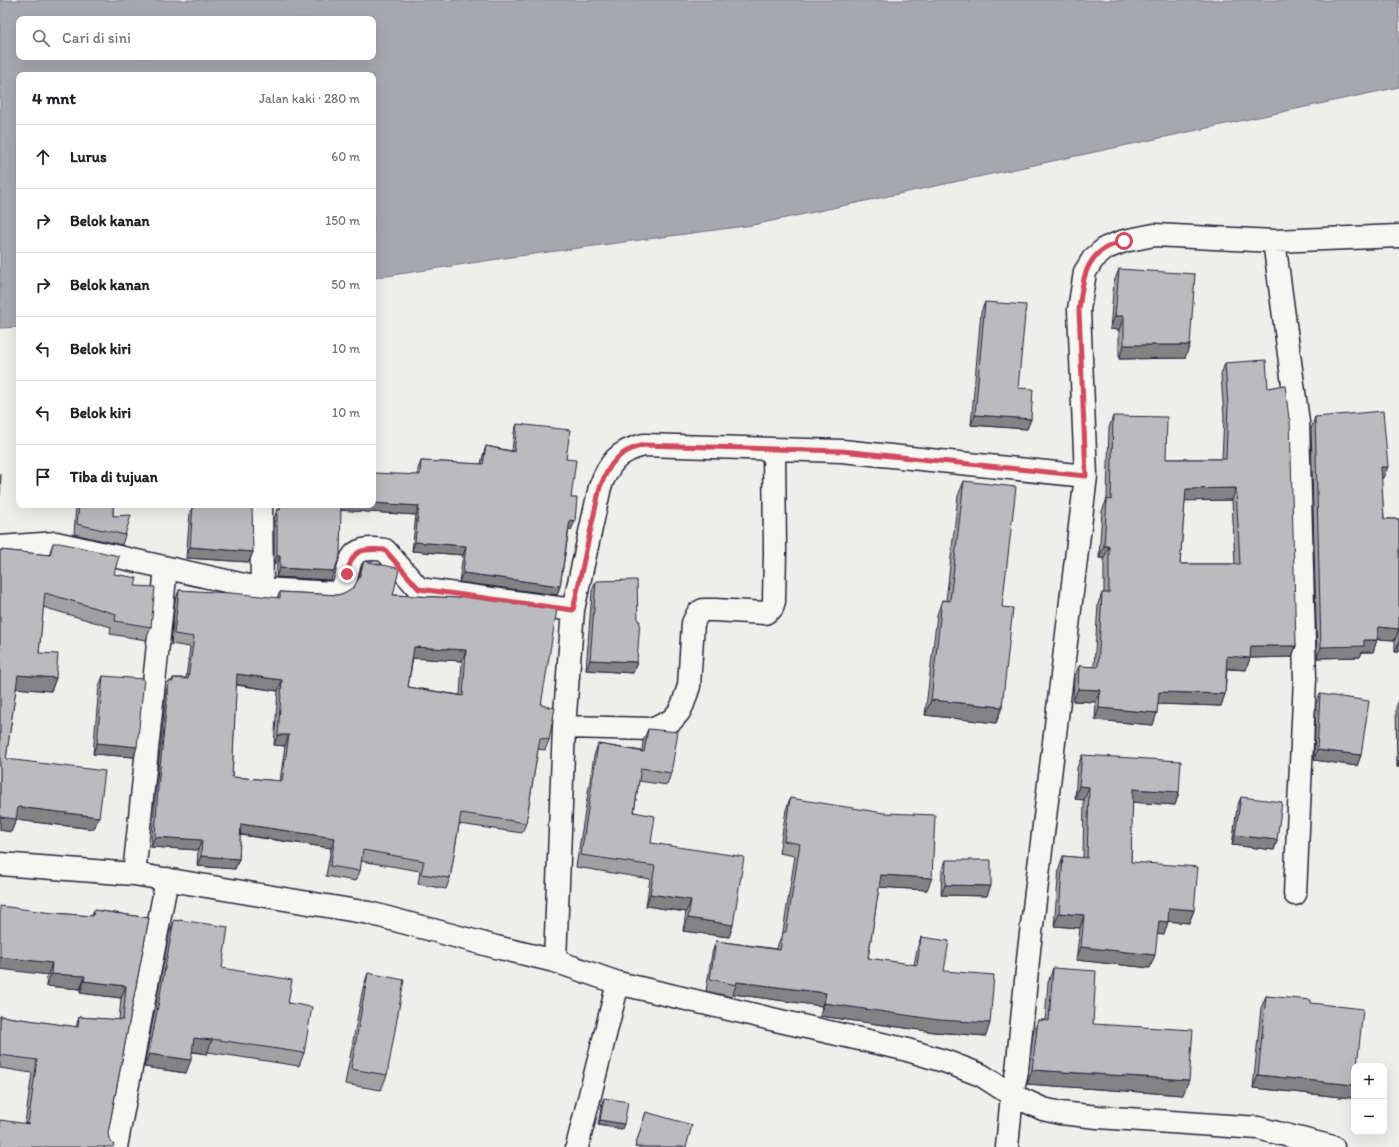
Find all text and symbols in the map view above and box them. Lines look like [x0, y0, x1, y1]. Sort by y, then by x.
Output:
search box [16, 16, 376, 60]
icon: search [30, 27, 52, 49]
text: Cari di sini [62, 29, 131, 47]
text: 4 mnt [32, 88, 76, 108]
text: Jalan kaki · 280 m [259, 91, 360, 106]
icon: ahead [32, 146, 54, 168]
text: Lurus [70, 148, 107, 166]
text: 60 m [331, 149, 360, 164]
icon: right [32, 210, 54, 232]
text: Belok kanan [70, 212, 150, 230]
text: 150 m [325, 213, 360, 228]
route start [1115, 232, 1133, 250]
icon: right [32, 274, 54, 296]
text: Belok kanan [70, 276, 150, 294]
text: 50 m [331, 277, 360, 292]
icon: left [32, 338, 54, 360]
text: Belok kiri [70, 340, 131, 358]
text: 10 m [332, 341, 360, 356]
icon: left [32, 402, 54, 424]
text: Belok kiri [70, 404, 131, 422]
text: 10 m [332, 405, 360, 420]
icon: arrive [32, 466, 54, 488]
text: Tiba di tujuan [70, 468, 158, 486]
route end [338, 565, 356, 583]
map controls [1351, 1063, 1387, 1135]
button: + [1351, 1063, 1387, 1099]
button: − [1351, 1099, 1387, 1135]

